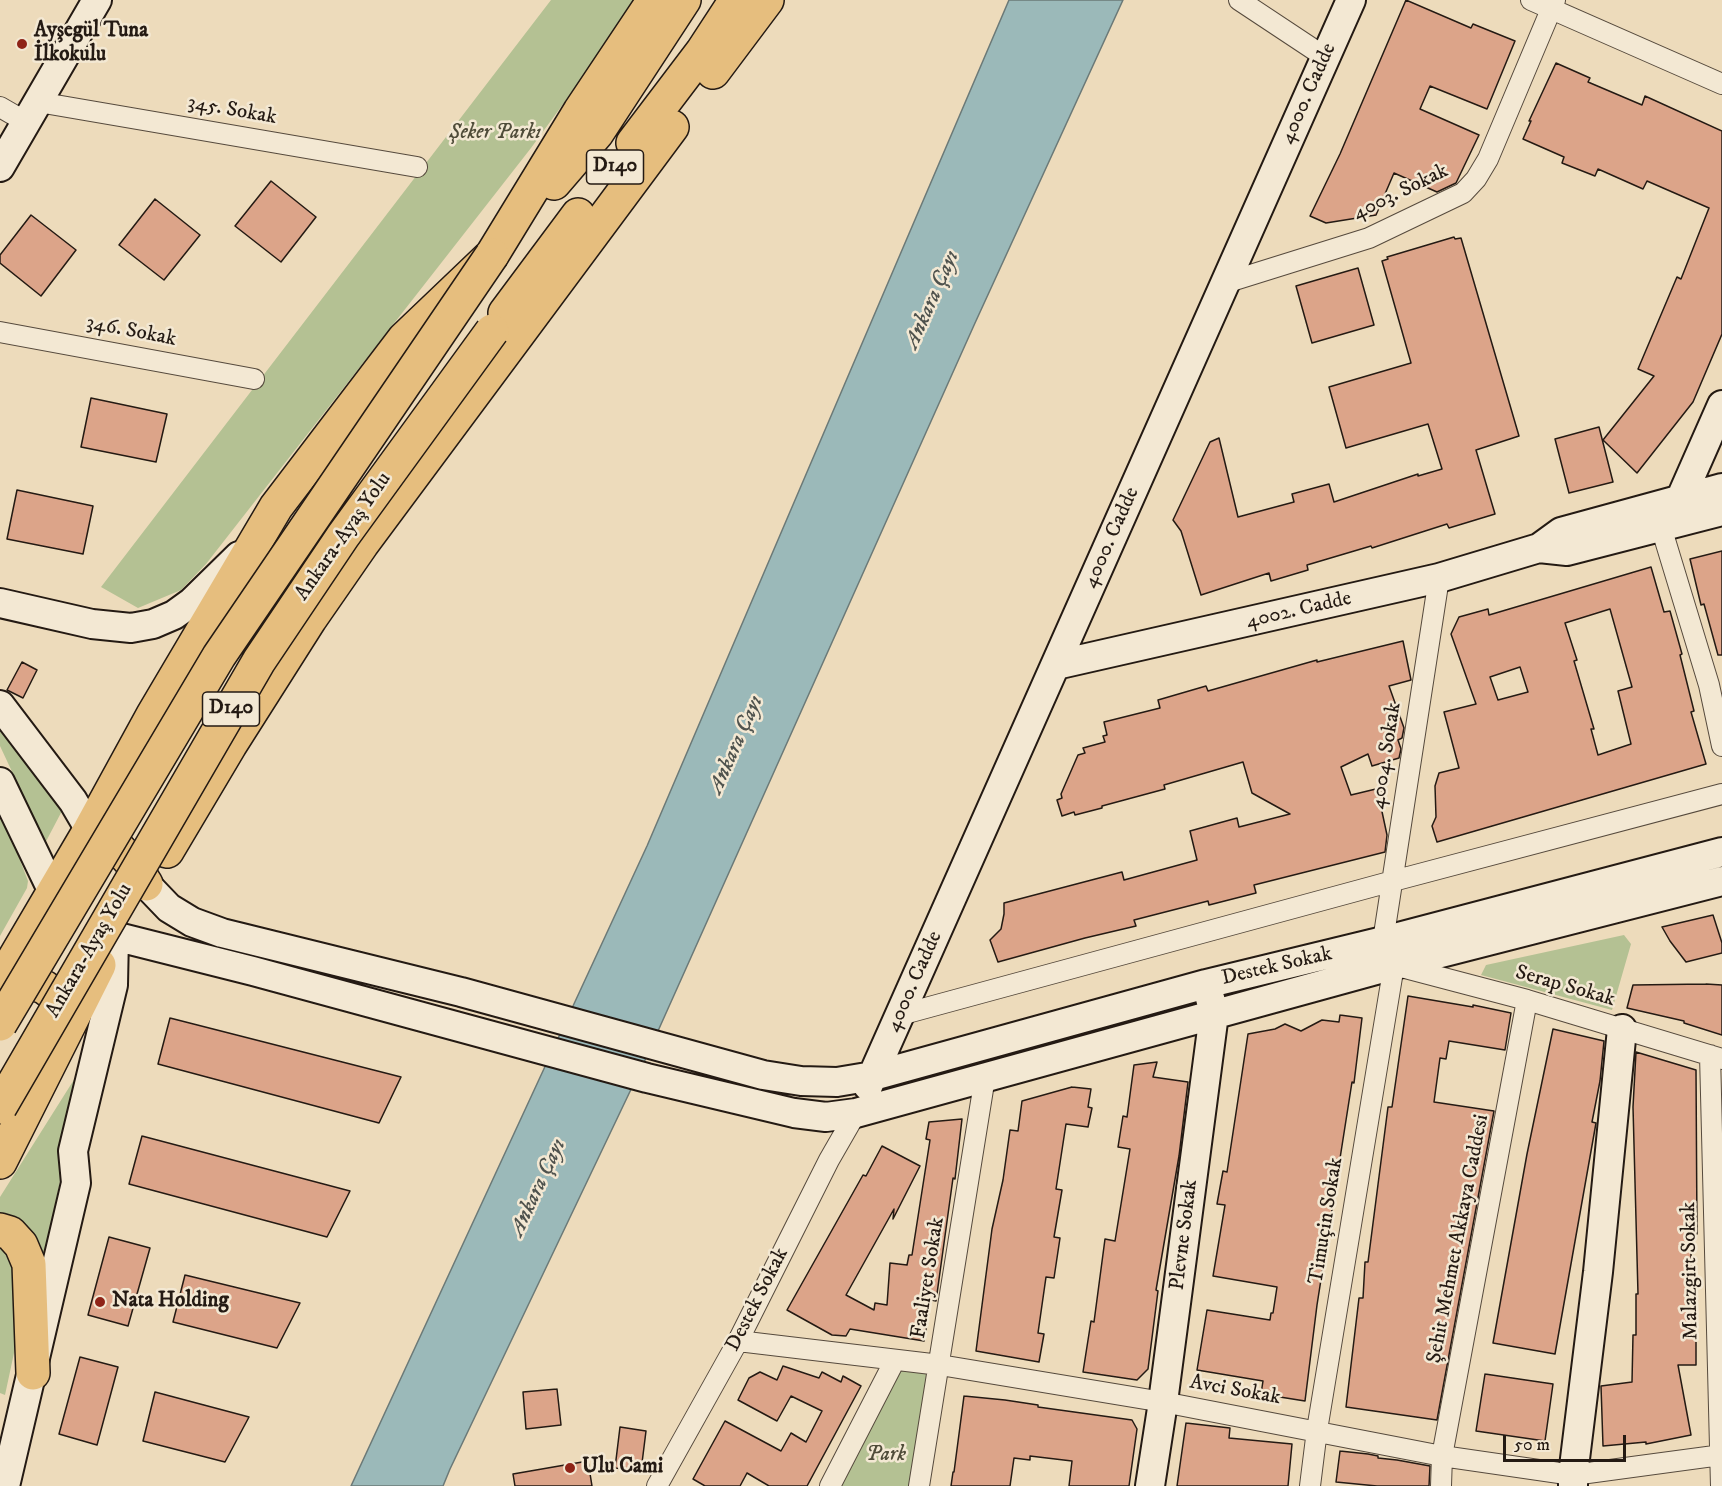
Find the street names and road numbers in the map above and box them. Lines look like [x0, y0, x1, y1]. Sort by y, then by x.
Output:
street label: 4000. Cadde [1276, 40, 1342, 148]
street label: 345. Sokak [186, 91, 278, 131]
road number: D140 [586, 150, 644, 184]
street label: 4003. Sokak [1349, 159, 1453, 227]
street label: 346. Sokak [84, 311, 178, 353]
street label: Ankara-Ayaş Yolu [290, 468, 398, 606]
street label: 4000. Cadde [1079, 484, 1145, 592]
street label: 4002. Cadde [1244, 587, 1354, 635]
road number: D140 [202, 692, 260, 726]
street label: 4004. Sokak [1366, 701, 1408, 811]
street label: Ankara-Ayaş Yolu [41, 879, 139, 1023]
street label: 4000. Cadde [882, 928, 948, 1036]
street label: Destek Sokak [1219, 942, 1335, 992]
street label: Serap Sokak [1512, 961, 1618, 1013]
street label: Şehit Mehmet Akkaya Caddesi [1423, 1112, 1495, 1366]
street label: Timuçin Sokak [1305, 1156, 1349, 1286]
street label: Plevne Sokak [1166, 1178, 1204, 1292]
street label: Malazgirt Sokak [1677, 1202, 1705, 1340]
street label: Faaliyet Sokak [907, 1215, 951, 1341]
street label: Destek Sokak [721, 1244, 795, 1356]
street label: Avci Sokak [1188, 1371, 1282, 1411]

